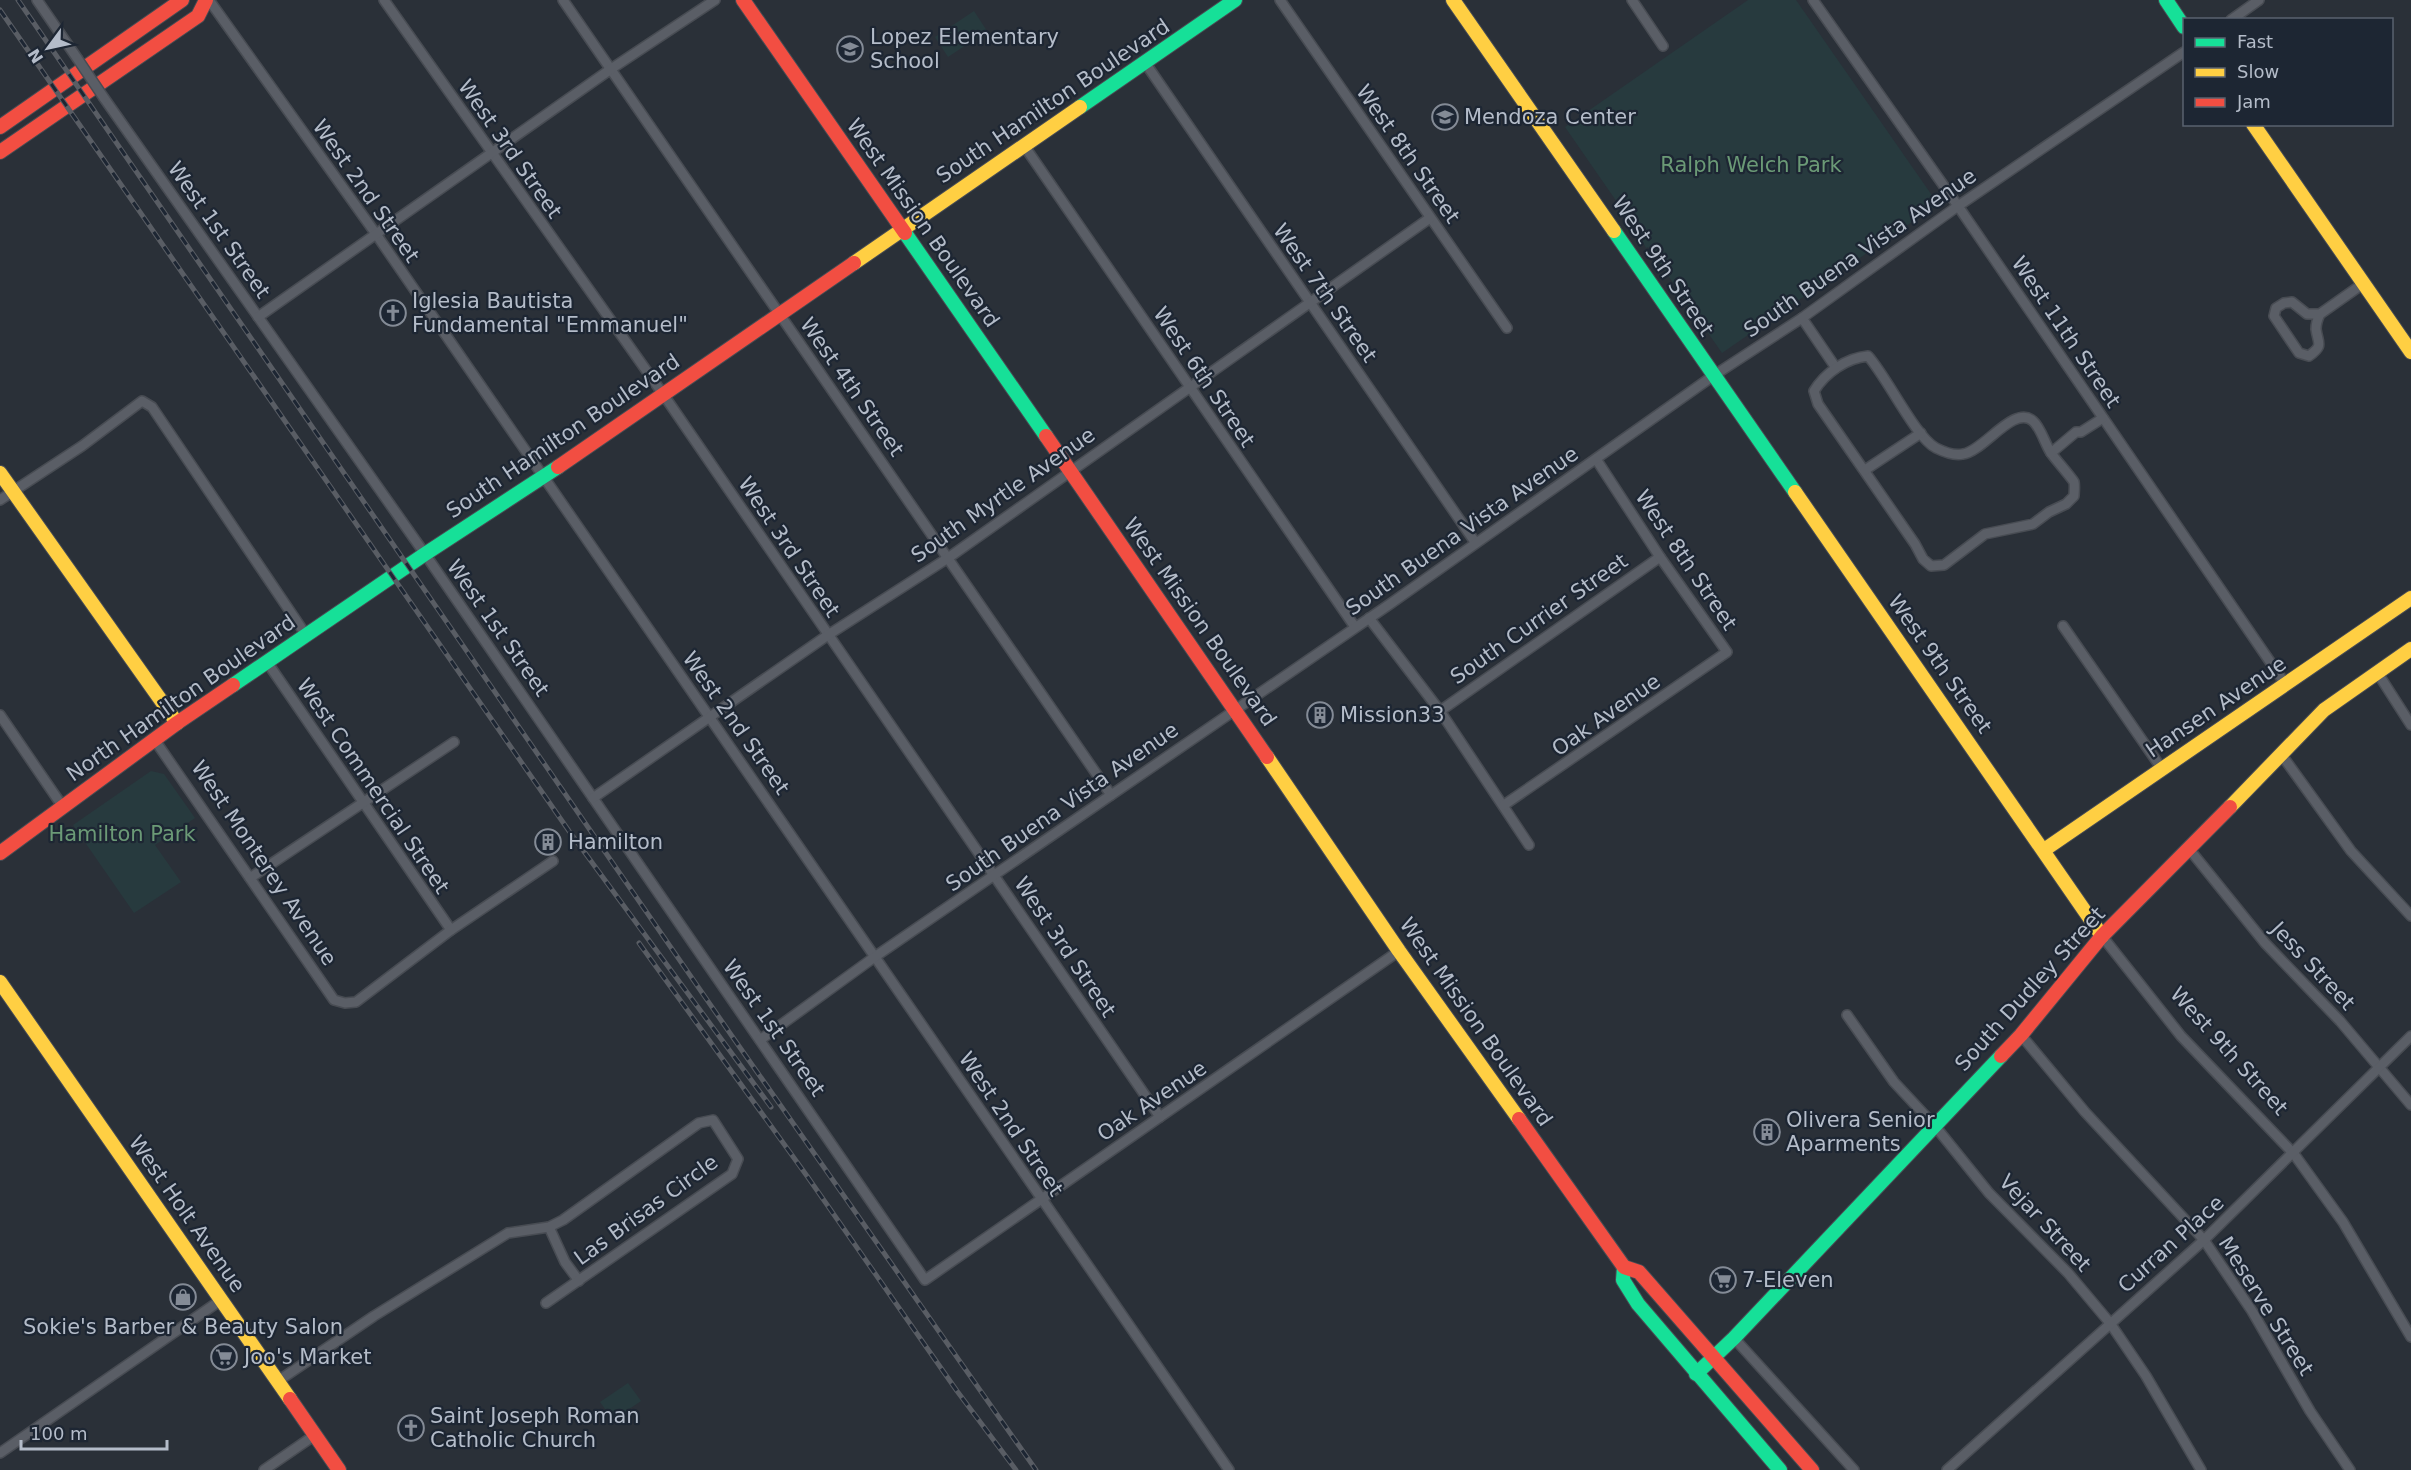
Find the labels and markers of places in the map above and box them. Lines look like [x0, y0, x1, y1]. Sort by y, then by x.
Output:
place label: Lopez Elementary School [870, 25, 1059, 73]
school or university icon: Lopez Elementary School [835, 34, 865, 64]
school or university icon: Mendoza Center [1430, 102, 1460, 132]
place label: Mendoza Center [1464, 105, 1636, 129]
place label: Iglesia Bautista Fundamental "Emmanuel" [412, 289, 688, 337]
church icon: Iglesia Bautista Fundamental "Emmanuel" [378, 298, 408, 328]
building icon: Mission33 [1305, 700, 1335, 730]
place label: Mission33 [1340, 703, 1445, 727]
building icon: Hamilton [533, 827, 563, 857]
place label: Hamilton [568, 830, 663, 854]
place label: Olivera Senior Aparments [1786, 1108, 1935, 1156]
building icon: Olivera Senior Aparments [1752, 1117, 1782, 1147]
supermarket icon: 7-Eleven [1708, 1265, 1738, 1295]
place label: 7-Eleven [1742, 1268, 1834, 1292]
shop icon: Sokie's Barber & Beauty Salon [168, 1282, 198, 1312]
place label: Sokie's Barber & Beauty Salon [23, 1315, 343, 1339]
supermarket icon: Joo's Market [209, 1342, 239, 1372]
place label: Joo's Market [242, 1345, 371, 1369]
place label: Saint Joseph Roman Catholic Church [430, 1404, 640, 1452]
church icon: Saint Joseph Roman Catholic Church [396, 1413, 426, 1443]

